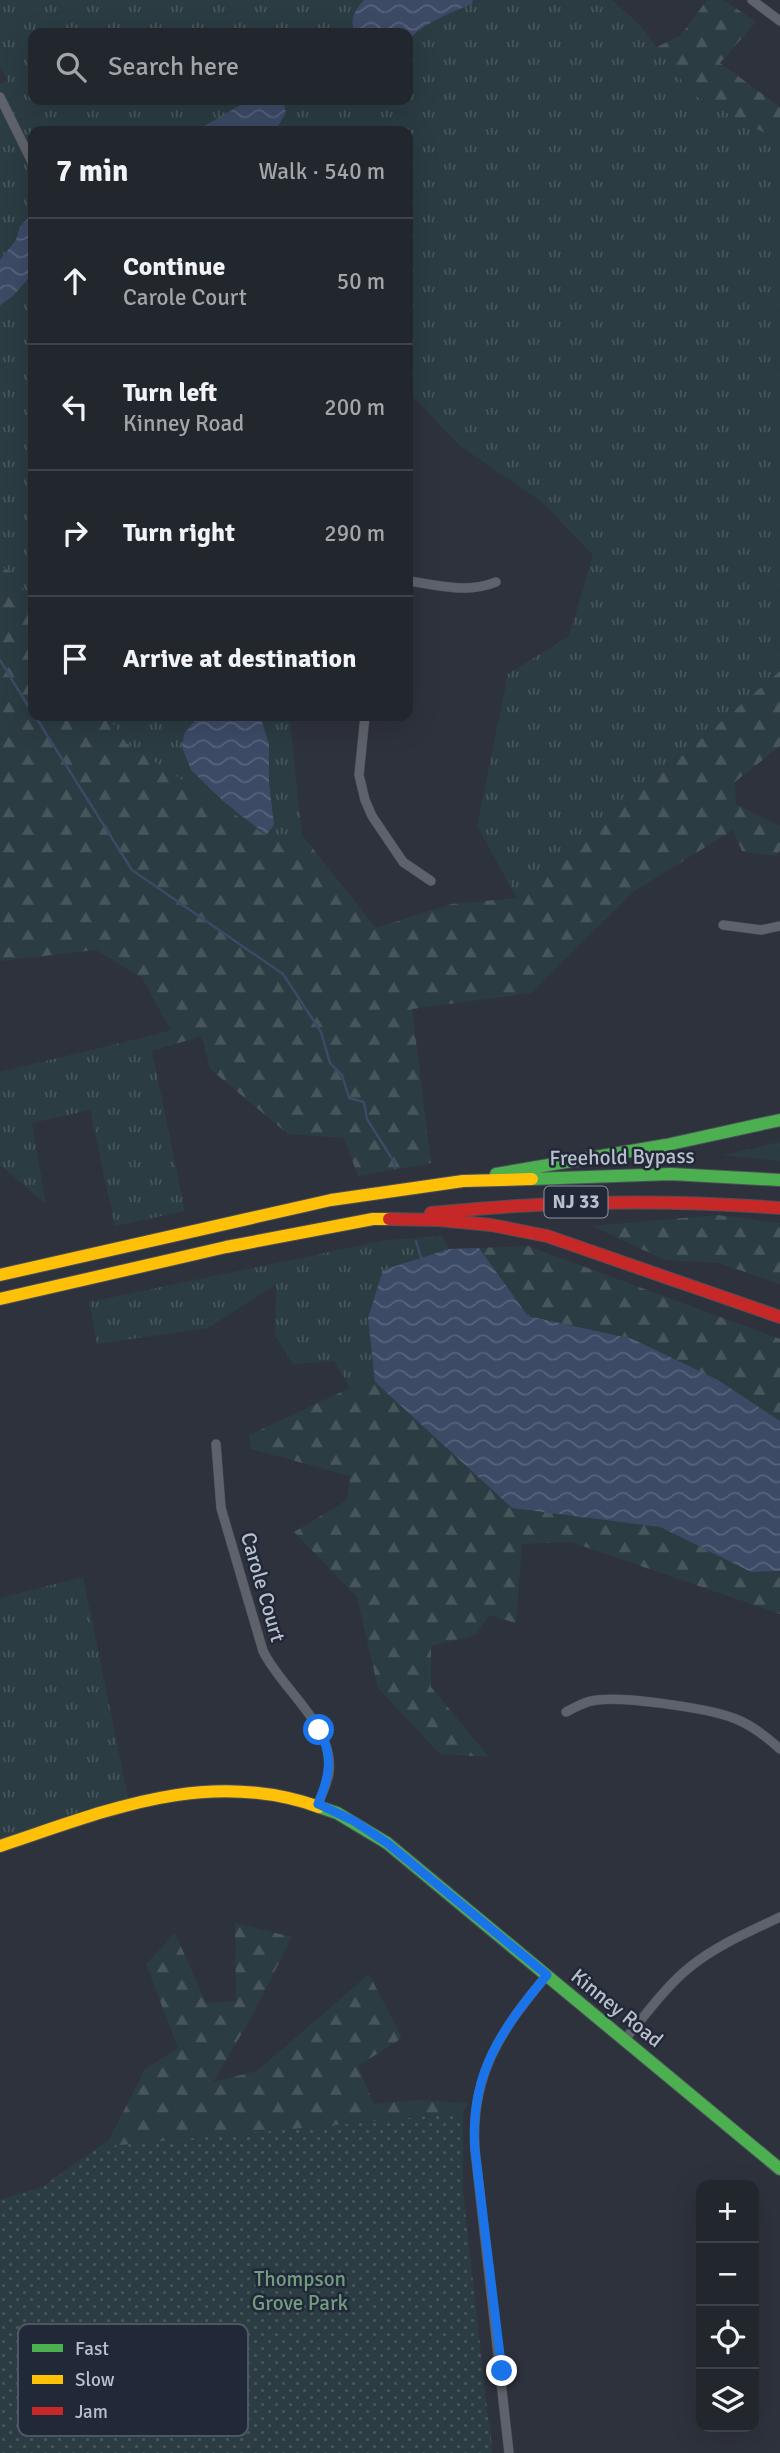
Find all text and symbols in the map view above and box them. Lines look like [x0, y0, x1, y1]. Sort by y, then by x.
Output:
search box [28, 28, 413, 105]
icon: search [52, 48, 90, 86]
text: Search here [108, 51, 239, 83]
text: 7 min [56, 153, 128, 190]
text: Walk · 540 m [259, 157, 385, 186]
text: Continue [123, 251, 225, 283]
icon: ahead [56, 262, 94, 300]
text: 50 m [337, 267, 385, 296]
text: Carole Court [123, 283, 247, 312]
text: Turn left [123, 377, 217, 409]
icon: left [56, 388, 94, 426]
text: 200 m [324, 393, 385, 422]
text: Kinney Road [123, 409, 244, 438]
icon: right [56, 514, 94, 552]
text: Turn right [123, 517, 235, 549]
text: 290 m [324, 519, 385, 548]
icon: arrive [56, 640, 94, 678]
text: Arrive at destination [123, 643, 356, 675]
street label: Freehold Bypass [549, 1143, 695, 1171]
road number: NJ 33 [544, 1186, 608, 1218]
street label: Carole Court [235, 1529, 291, 1645]
route start [303, 1714, 334, 1745]
street label: Kinney Road [566, 1963, 668, 2053]
map controls [696, 2180, 759, 2432]
button: + [696, 2180, 759, 2243]
button: − [696, 2243, 759, 2306]
park label: Thompson Grove Park [252, 2266, 349, 2316]
button: locate [696, 2306, 759, 2369]
legend [18, 2324, 248, 2436]
text: Fast [75, 2337, 109, 2361]
route end [486, 2355, 517, 2386]
text: Slow [75, 2368, 115, 2392]
button: layers [696, 2369, 759, 2432]
text: Jam [75, 2400, 108, 2424]

